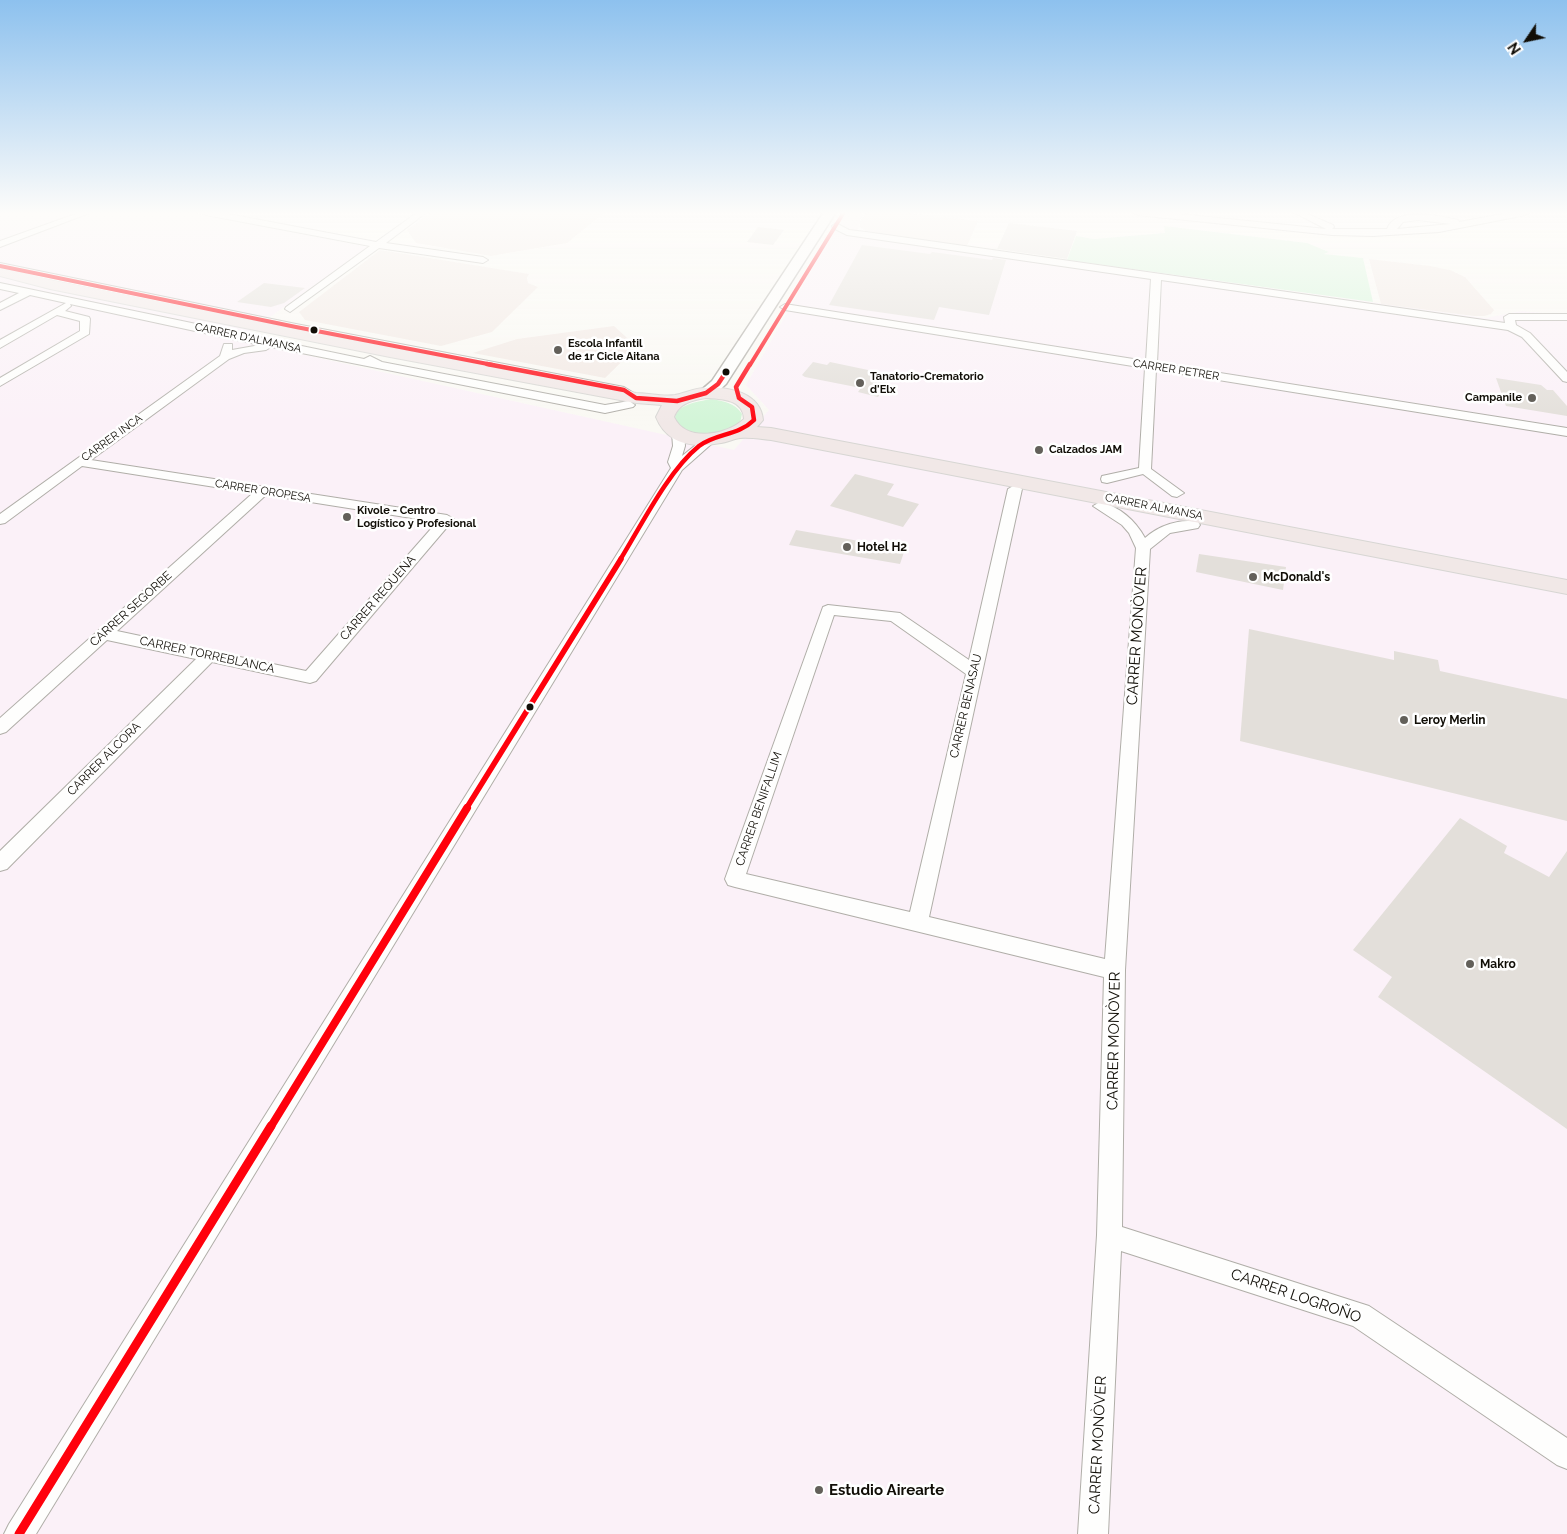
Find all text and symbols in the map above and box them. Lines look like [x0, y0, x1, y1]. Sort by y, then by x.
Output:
north arrow [1502, 15, 1552, 65]
text: N [1505, 39, 1524, 57]
street label: CARRER D'ALMANSA [193, 320, 303, 356]
unlabelled marker [309, 325, 319, 335]
place label: Escola Infantil de 1r Cicle Aitana [568, 337, 660, 363]
marker: Escola Infantil de 1r Cicle Aitana [552, 344, 564, 356]
street label: CARRER PETRER [1132, 357, 1220, 383]
unlabelled marker [721, 367, 731, 377]
place label: Tanatorio-Crematorio d'Elx [870, 370, 984, 396]
marker: Tanatorio-Crematorio d'Elx [854, 377, 866, 389]
place label: Campanile [1465, 391, 1522, 405]
marker: Campanile [1526, 392, 1538, 404]
street label: CARRER INCA [79, 411, 145, 465]
place label: Calzados JAM [1049, 443, 1122, 457]
marker: Calzados JAM [1033, 444, 1045, 456]
street label: CARRER OROPESA [214, 477, 312, 505]
street label: CARRER ALMANSA [1104, 491, 1204, 523]
place label: Kivole - Centro Logístico y Profesional [357, 504, 476, 530]
marker: Kivole - Centro Logístico y Profesional [341, 511, 353, 523]
place label: Hotel H2 [857, 540, 907, 554]
marker: Hotel H2 [841, 541, 853, 553]
street label: CARRER REQUENA [337, 553, 419, 643]
street label: CARRER MONÒVER [1123, 566, 1151, 706]
street label: CARRER SEGORBE [87, 568, 175, 650]
place label: McDonald's [1263, 570, 1330, 584]
marker: McDonald's [1247, 571, 1259, 583]
street label: CARRER TORREBLANCA [138, 634, 276, 676]
street label: CARRER BENASAU [947, 652, 985, 760]
unlabelled marker [525, 702, 535, 712]
place label: Leroy Merlin [1414, 713, 1485, 727]
marker: Leroy Merlin [1398, 714, 1410, 726]
street label: CARRER ALCORA [64, 719, 144, 799]
street label: CARRER BENIFALLIM [733, 750, 785, 868]
place label: Makro [1480, 957, 1516, 971]
marker: Makro [1464, 958, 1476, 970]
street label: CARRER MONÒVER [1104, 972, 1124, 1110]
street label: CARRER LOGROÑO [1228, 1265, 1364, 1327]
street label: CARRER MONÒVER [1085, 1375, 1111, 1515]
place label: Estudio Airearte [829, 1481, 944, 1499]
marker: Estudio Airearte [813, 1484, 825, 1496]

